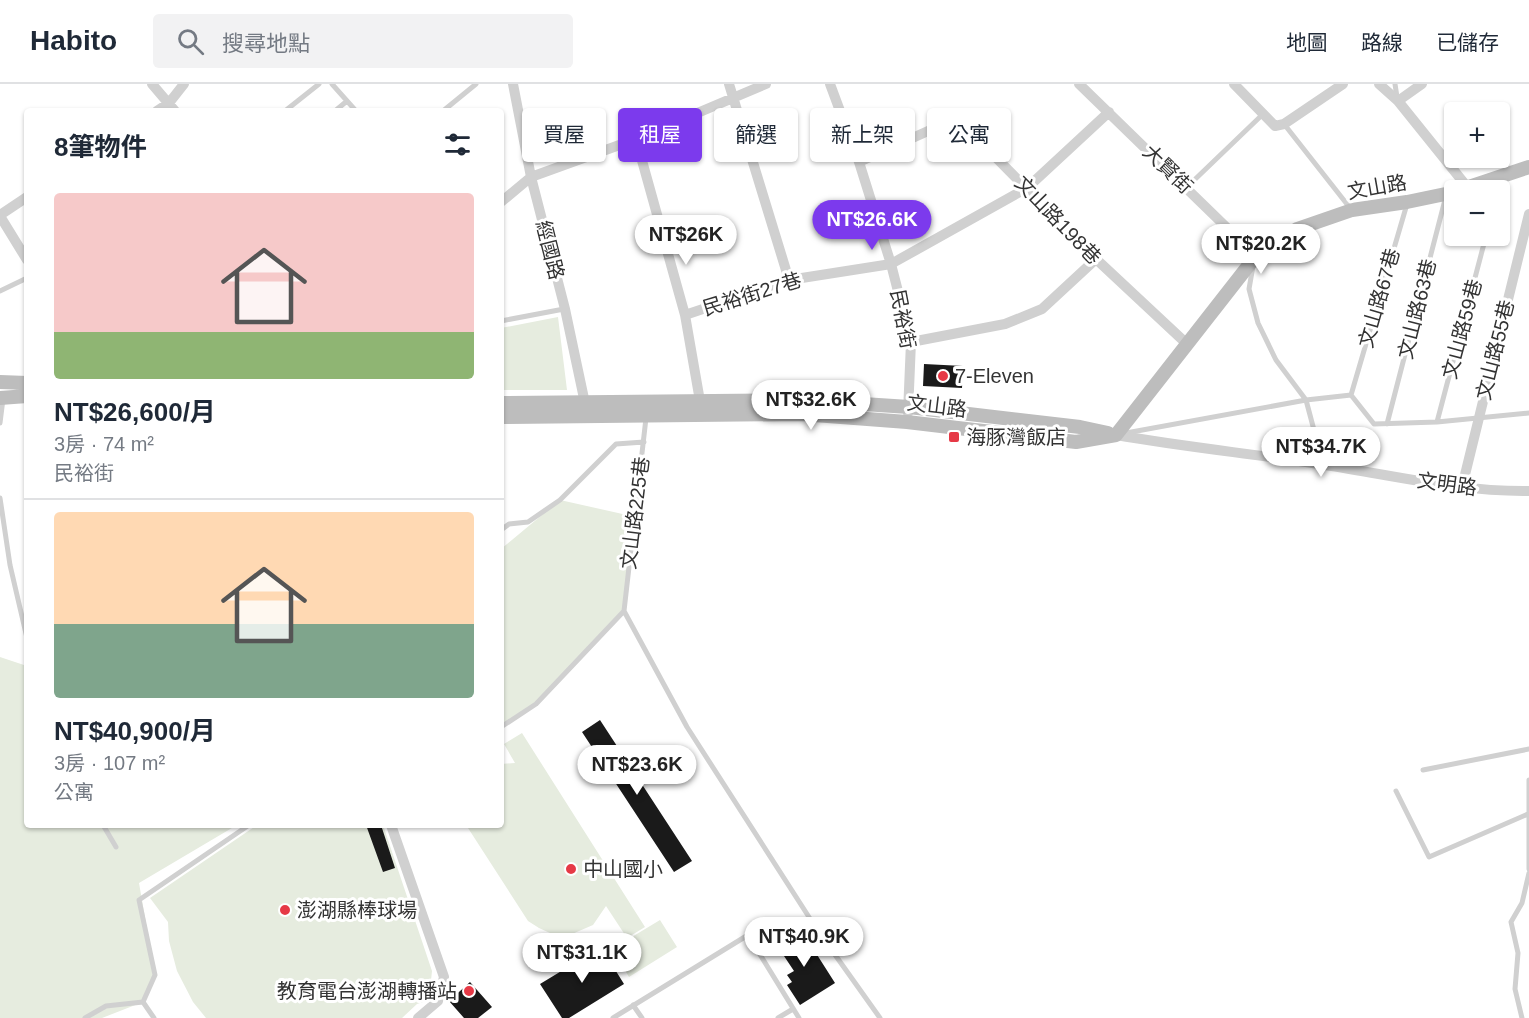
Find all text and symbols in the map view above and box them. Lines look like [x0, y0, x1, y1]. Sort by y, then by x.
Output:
search box [153, 14, 573, 68]
text: Habito [30, 25, 117, 56]
icon: search [174, 25, 207, 58]
text: 搜尋地點 [222, 31, 310, 56]
text: 地圖 [1286, 31, 1328, 54]
text: 路線 [1361, 31, 1403, 54]
text: 已儲存 [1436, 31, 1499, 54]
map controls [1444, 102, 1510, 246]
button: + [1444, 102, 1510, 168]
chip: 買屋 [522, 108, 606, 162]
chip: 租屋 [618, 108, 702, 162]
chip: 篩選 [714, 108, 798, 162]
chip: 新上架 [810, 108, 915, 162]
chip: 公寓 [927, 108, 1011, 162]
icon: filters [441, 128, 474, 161]
text: 8筆物件 [54, 132, 146, 162]
street label: 大賢街 [1139, 140, 1197, 198]
street label: 文山路 [1346, 171, 1408, 203]
street label: 文山路198巷 [1011, 172, 1105, 268]
button: − [1444, 180, 1510, 246]
pin: NT$26.6K [810, 200, 934, 251]
text: NT$26.6K [826, 208, 918, 230]
pin: NT$26K [637, 215, 735, 266]
street label: 經國路 [532, 218, 568, 282]
text: NT$26K [649, 223, 723, 245]
pin: NT$20.2K [1199, 224, 1323, 275]
icon: home [210, 232, 318, 340]
text: NT$20.2K [1215, 232, 1307, 254]
street label: 文山路67巷 [1354, 246, 1404, 350]
street label: 文山路63巷 [1394, 257, 1440, 361]
street label: 民裕街27巷 [700, 269, 804, 319]
street label: 文山路59巷 [1438, 277, 1486, 381]
street label: 民裕街 [886, 287, 920, 351]
street label: 文山路55巷 [1472, 298, 1518, 402]
place label: 7-Eleven [955, 365, 1034, 387]
marker: 7-Eleven [936, 369, 950, 383]
pin: NT$32.6K [749, 380, 873, 431]
text: NT$32.6K [765, 388, 857, 410]
street label: 文山路 [906, 391, 968, 421]
text: NT$26,600/月 [54, 397, 216, 427]
place label: 海豚灣飯店 [966, 426, 1066, 448]
pin: NT$34.7K [1259, 427, 1383, 478]
marker: 海豚灣飯店 [947, 430, 961, 444]
text: 3房 · 74 m² [54, 433, 154, 455]
text: NT$34.7K [1275, 435, 1367, 457]
street label: 文山路225巷 [617, 455, 653, 571]
text: 民裕街 [54, 462, 114, 484]
street label: 文明路 [1416, 469, 1478, 499]
icon: home [210, 551, 318, 659]
text: NT$40,900/月 [54, 716, 216, 746]
pin: NT$23.6K [575, 745, 699, 796]
text: 3房 · 107 m² [54, 752, 165, 774]
text: NT$23.6K [591, 753, 683, 775]
text: 公寓 [54, 781, 94, 803]
place label: 中山國小 [583, 858, 663, 880]
marker: 中山國小 [564, 862, 578, 876]
place label: 澎湖縣棒球場 [297, 899, 417, 921]
marker: 澎湖縣棒球場 [278, 903, 292, 917]
pin: NT$40.9K [742, 917, 866, 968]
text: NT$40.9K [758, 925, 850, 947]
pin: NT$31.1K [520, 933, 644, 984]
text: NT$31.1K [536, 941, 628, 963]
place label: 教育電台澎湖轉播站 [277, 980, 457, 1002]
marker: 教育電台澎湖轉播站 [462, 984, 476, 998]

